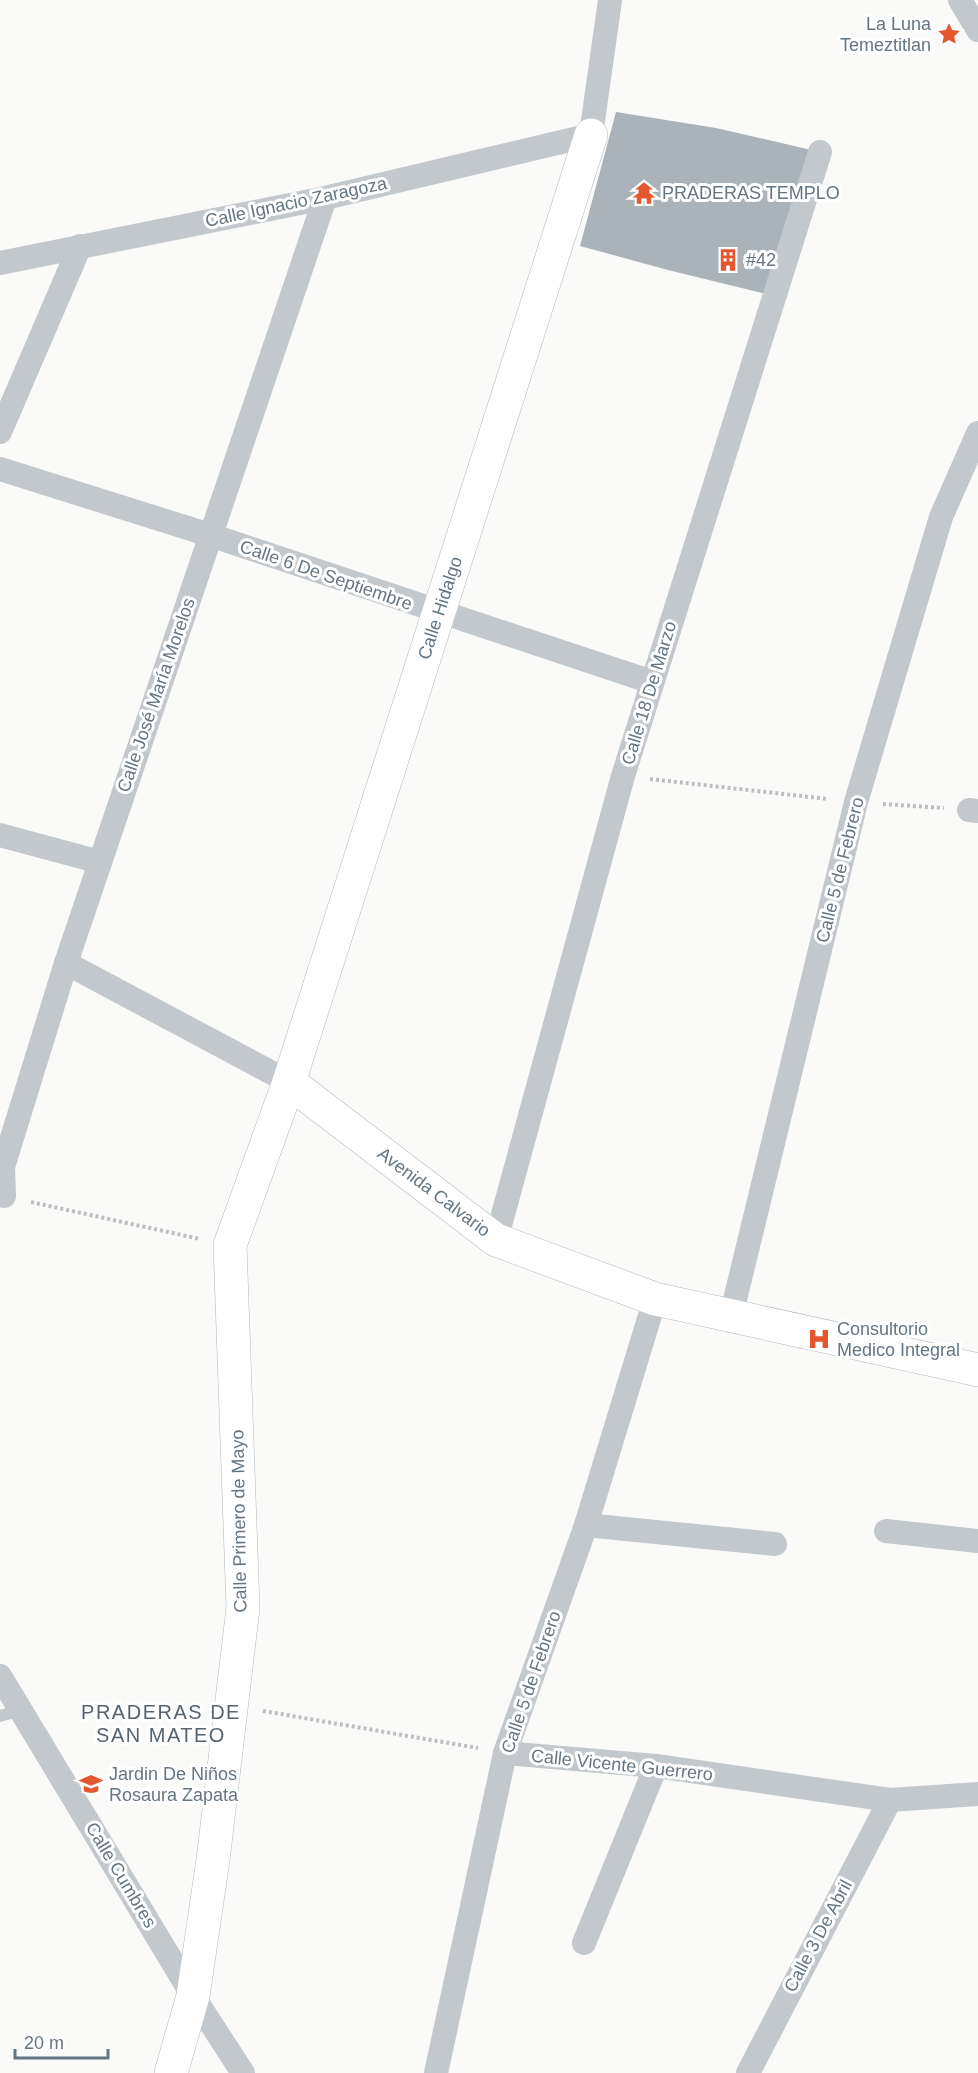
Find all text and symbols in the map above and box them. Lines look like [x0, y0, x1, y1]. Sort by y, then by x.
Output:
place label: La Luna Temeztitlan [840, 14, 932, 55]
place icon: La Luna Temeztitlan [936, 21, 962, 47]
street label: Calle Ignacio Zaragoza [203, 173, 390, 231]
temple icon: PRADERAS TEMPLO [631, 180, 657, 206]
place label: PRADERAS TEMPLO [662, 183, 840, 203]
building icon: #42 [715, 247, 741, 273]
place label: #42 [746, 250, 776, 270]
street label: Calle 6 De Septiembre [237, 536, 415, 614]
street label: Calle Hidalgo [414, 554, 466, 662]
street label: Calle José María Morelos [113, 595, 199, 795]
street label: Calle 18 De Marzo [618, 619, 680, 767]
street label: Calle 5 de Febrero [812, 795, 868, 945]
street label: Avenida Calvario [374, 1143, 494, 1241]
place label: Consultorio Medico Integral [837, 1319, 960, 1360]
hospital icon: Consultorio Medico Integral [806, 1326, 832, 1352]
street label: Calle Primero de Mayo [227, 1429, 251, 1613]
street label: Calle 5 de Febrero [497, 1608, 565, 1756]
district label: PRADERAS DE SAN MATEO [81, 1701, 241, 1746]
street label: Calle Vicente Guerrero [530, 1746, 714, 1784]
place label: Jardin De Niños Rosaura Zapata [109, 1764, 239, 1805]
school or university icon: Jardin De Niños Rosaura Zapata [78, 1771, 104, 1797]
street label: Calle Cumbres [82, 1819, 160, 1931]
street label: Calle 3 De Abril [780, 1877, 856, 1995]
scale bar [15, 2022, 108, 2060]
text: 20 m [24, 2033, 64, 2053]

